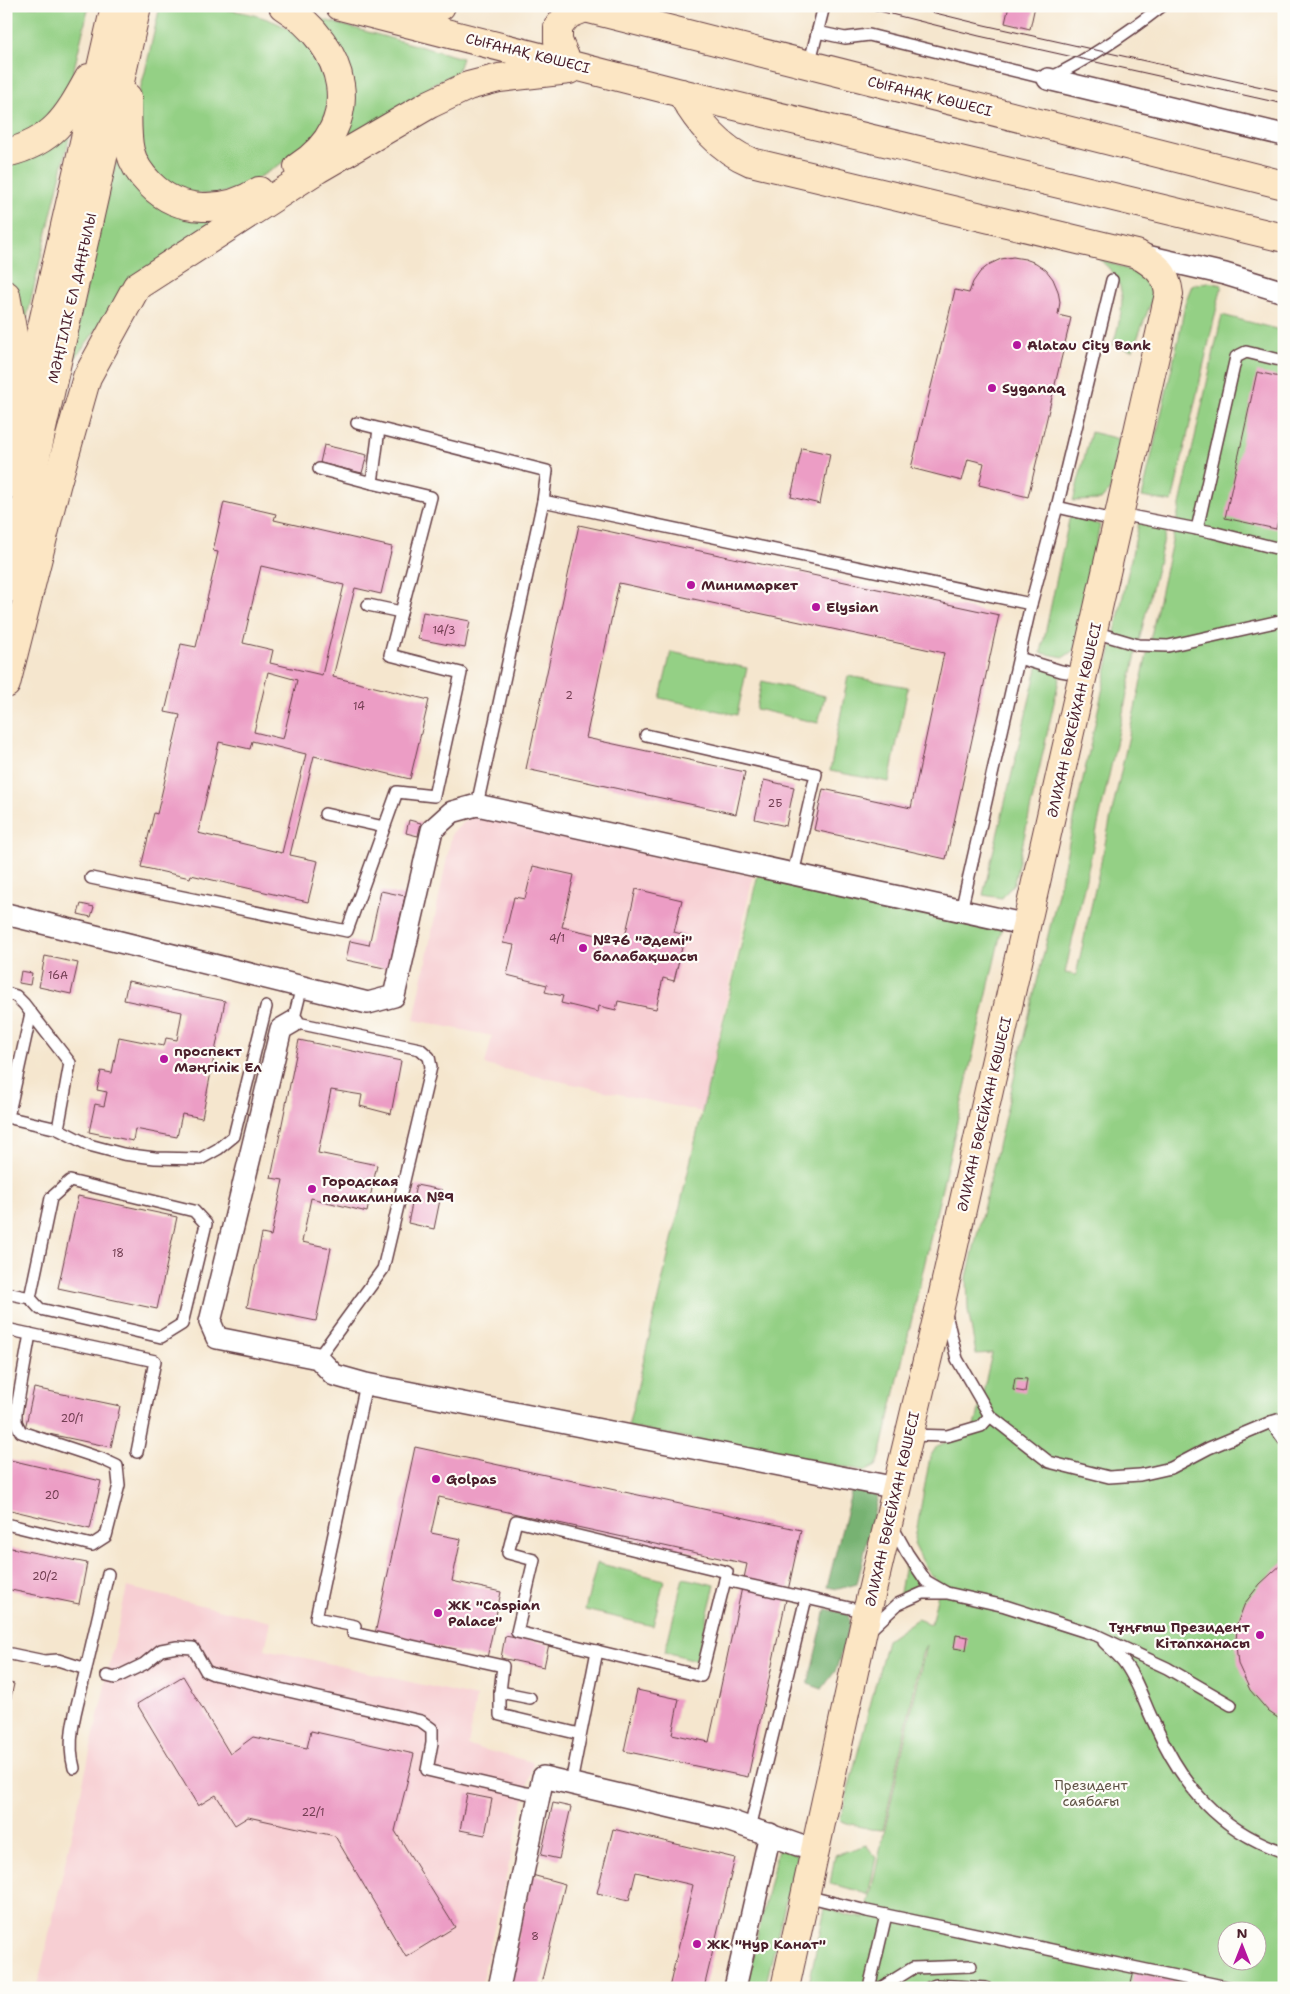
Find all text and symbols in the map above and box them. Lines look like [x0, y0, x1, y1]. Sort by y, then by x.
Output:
street label: СЫҒАНАҚ КӨШЕСІ [464, 29, 592, 77]
street label: СЫҒАНАҚ КӨШЕСІ [866, 72, 994, 120]
street label: МӘҢГІЛІК ЕЛ ДАҢҒЫЛЫ [44, 211, 100, 385]
place label: Alatau City Bank [1027, 336, 1151, 354]
marker: Alatau City Bank [1011, 339, 1023, 351]
place label: Syganaq [1002, 379, 1066, 397]
marker: Syganaq [986, 382, 998, 394]
place label: Минимаркет [701, 576, 799, 594]
marker: Минимаркет [685, 579, 697, 591]
place label: Elysian [826, 598, 879, 616]
marker: Elysian [810, 601, 822, 613]
street label: ӘЛИХАН БӨКЕЙХАН КӨШЕСІ [1043, 621, 1105, 819]
house number: 14/3 [432, 623, 456, 638]
house number: 2 [565, 688, 573, 703]
house number: 14 [353, 699, 365, 714]
house number: 2Б [768, 796, 782, 811]
house number: 4/1 [549, 931, 565, 946]
place label: №76 "Әдемі" балабақшасы [593, 931, 698, 965]
marker: №76 "Әдемі" балабақшасы [577, 942, 589, 954]
house number: 16А [48, 968, 68, 983]
street label: ӘЛИХАН БӨКЕЙХАН КӨШЕСІ [953, 1015, 1015, 1213]
place label: проспект Мәңгілік Ел [174, 1042, 262, 1076]
marker: проспект Мәңгілік Ел [158, 1053, 170, 1065]
place label: Городская поликлиника №9 [322, 1172, 454, 1206]
marker: Городская поликлиника №9 [306, 1183, 318, 1195]
house number: 18 [112, 1246, 124, 1261]
street label: ӘЛИХАН БӨКЕЙХАН КӨШЕСІ [861, 1410, 923, 1608]
house number: 20/1 [60, 1411, 84, 1426]
place label: Golpas [446, 1470, 497, 1488]
marker: Golpas [430, 1473, 442, 1485]
house number: 20 [44, 1488, 60, 1503]
house number: 20/2 [32, 1569, 58, 1584]
place label: ЖК "Caspian Palace" [448, 1596, 540, 1630]
marker: ЖК "Caspian Palace" [432, 1607, 444, 1619]
place label: Тұңғыш Президент Кітапханасы [1109, 1618, 1251, 1652]
marker: Тұңғыш Президент Кітапханасы [1254, 1629, 1266, 1641]
park label: Президент саябағы [1054, 1776, 1128, 1810]
house number: 22/1 [301, 1805, 325, 1820]
north arrow [1218, 1922, 1268, 1972]
text: N [1236, 1924, 1248, 1942]
house number: 8 [531, 1929, 539, 1944]
place label: ЖК "Нур Канат" [707, 1935, 826, 1953]
marker: ЖК "Нур Канат" [691, 1938, 703, 1950]

